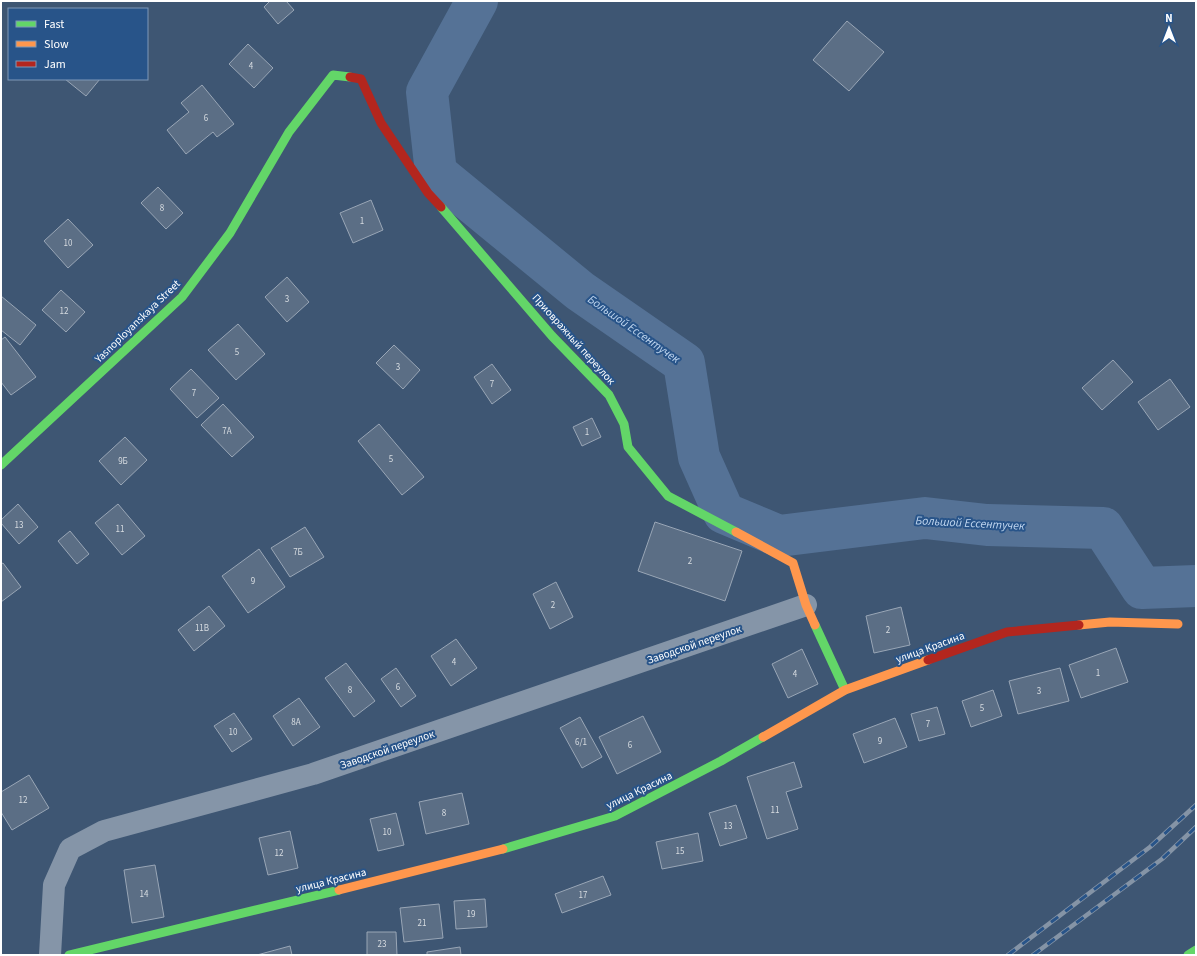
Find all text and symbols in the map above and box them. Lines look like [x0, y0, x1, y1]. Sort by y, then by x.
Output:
legend [8, 8, 148, 80]
north arrow [1149, 8, 1189, 48]
text: N [1165, 11, 1173, 26]
text: Fast [44, 16, 64, 33]
text: Slow [44, 36, 69, 53]
text: Jam [44, 56, 66, 73]
house number: 4 [249, 60, 254, 73]
house number: 6 [204, 112, 209, 125]
house number: 8 [160, 202, 165, 215]
house number: 1 [360, 215, 364, 228]
house number: 10 [64, 237, 73, 250]
street label: Yasnoployanskaya Street [91, 276, 184, 367]
street label: Приовражный переулок [529, 291, 619, 388]
water label: Большой Ессентучек [584, 291, 684, 368]
house number: 3 [285, 293, 290, 306]
house number: 12 [60, 305, 69, 318]
house number: 5 [235, 346, 240, 359]
house number: 3 [396, 361, 401, 374]
house number: 7 [490, 378, 495, 391]
house number: 7 [192, 387, 197, 400]
house number: 7А [222, 425, 232, 438]
house number: 1 [585, 426, 589, 439]
house number: 5 [389, 453, 394, 466]
house number: 9Б [118, 455, 128, 468]
water label: Большой Ессентучек [915, 512, 1025, 535]
house number: 13 [15, 519, 24, 532]
house number: 11 [116, 523, 124, 536]
house number: 7Б [293, 546, 303, 559]
house number: 2 [688, 555, 693, 568]
house number: 9 [251, 575, 256, 588]
house number: 2 [551, 599, 556, 612]
street label: Заводской переулок [645, 621, 744, 668]
house number: 11В [195, 622, 209, 635]
house number: 2 [886, 624, 891, 637]
street label: улица Красина [894, 628, 966, 667]
house number: 4 [452, 656, 457, 669]
house number: 1 [1096, 667, 1100, 680]
house number: 4 [793, 668, 798, 681]
house number: 6 [396, 681, 401, 694]
house number: 8 [348, 684, 353, 697]
house number: 3 [1037, 685, 1042, 698]
house number: 5 [980, 702, 985, 715]
house number: 8А [291, 716, 301, 729]
house number: 7 [926, 718, 931, 731]
house number: 10 [229, 726, 238, 739]
street label: Заводской переулок [338, 726, 437, 773]
house number: 9 [878, 735, 883, 748]
house number: 6/1 [575, 736, 587, 749]
house number: 6 [628, 739, 633, 752]
street label: улица Красина [604, 768, 675, 813]
house number: 12 [19, 794, 28, 807]
house number: 11 [771, 804, 779, 817]
house number: 8 [442, 807, 447, 820]
house number: 13 [724, 820, 733, 833]
house number: 10 [383, 826, 392, 839]
house number: 15 [676, 845, 685, 858]
house number: 12 [275, 847, 284, 860]
street label: улица Красина [294, 865, 368, 896]
house number: 14 [140, 888, 149, 901]
house number: 17 [579, 889, 588, 902]
house number: 19 [467, 908, 476, 921]
house number: 21 [418, 917, 426, 930]
house number: 23 [378, 938, 387, 951]

